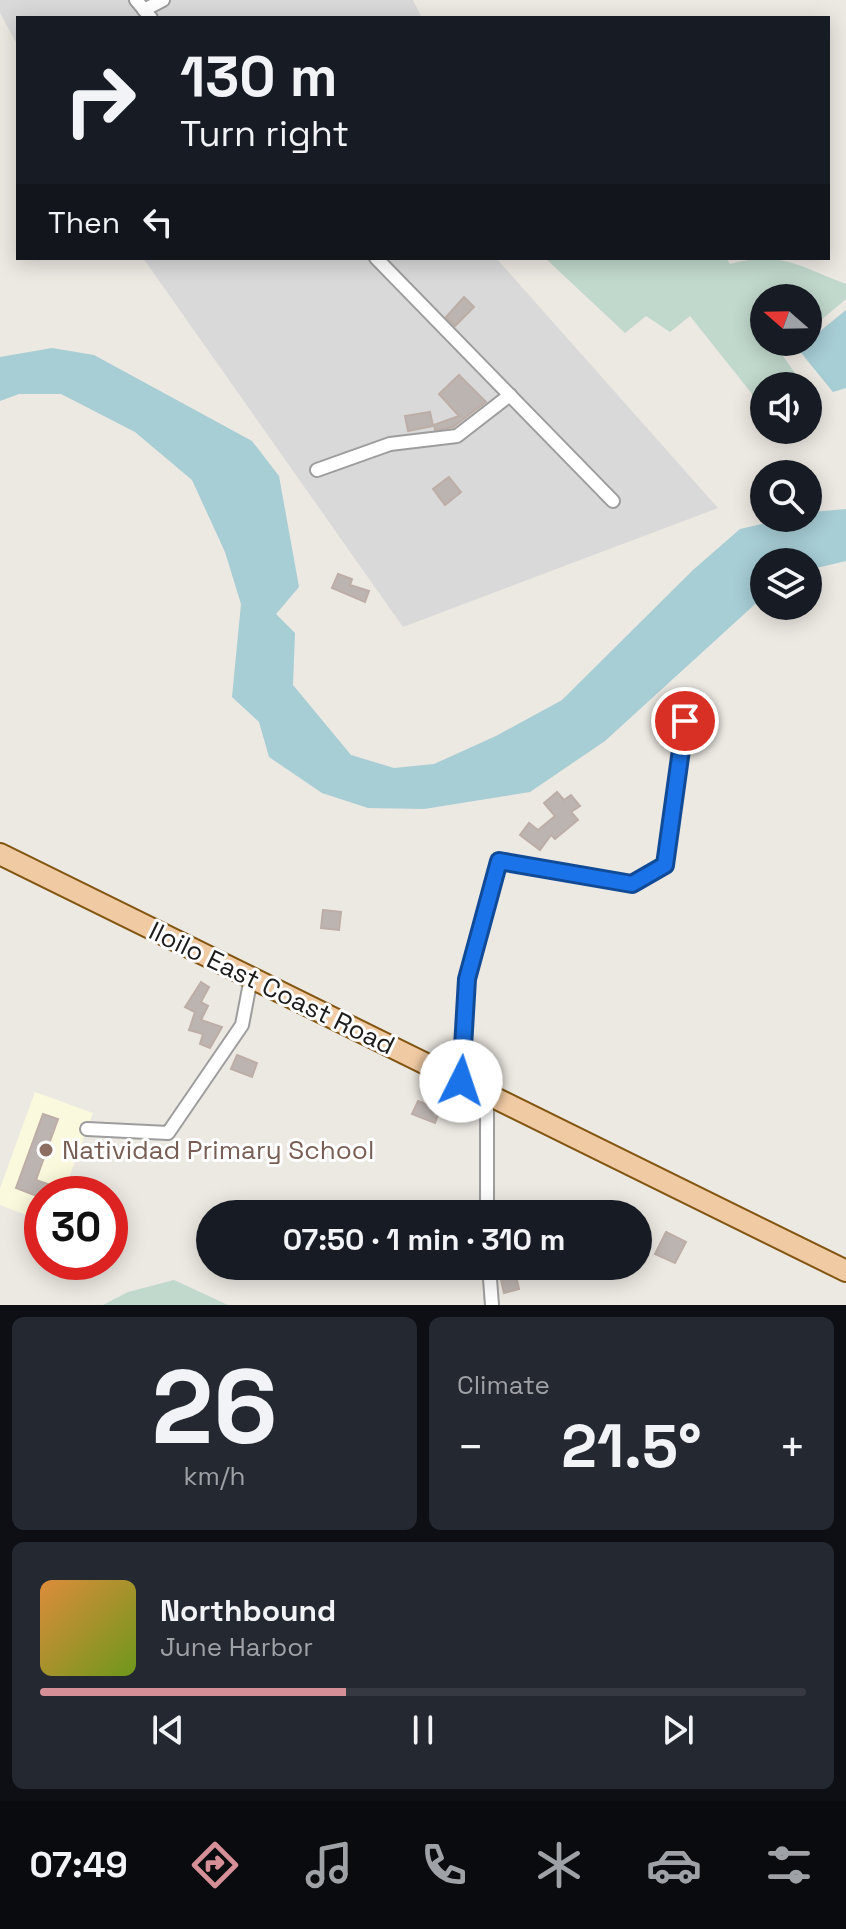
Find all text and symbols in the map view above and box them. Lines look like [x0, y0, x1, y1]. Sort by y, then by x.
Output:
text: 130 m [180, 41, 338, 112]
icon: right [48, 48, 152, 152]
text: Turn right [180, 111, 349, 157]
icon: left [136, 200, 180, 244]
text: Then [48, 203, 120, 242]
north arrow [750, 284, 822, 356]
map controls [750, 284, 822, 620]
button: sound [750, 372, 822, 444]
button: search [750, 460, 822, 532]
button: layers [750, 548, 822, 620]
pin [651, 687, 719, 755]
icon: arrive [663, 699, 707, 743]
street label: Iloilo East Coast Road [144, 914, 400, 1062]
position arrow [419, 1039, 503, 1123]
place label: Natividad Primary School [62, 1133, 374, 1167]
marker: Natividad Primary School [37, 1141, 55, 1159]
speed limit sign: 30 [24, 1176, 128, 1280]
text: 07:50 · 1 min · 310 m [283, 1220, 565, 1259]
text: 26 [151, 1341, 278, 1473]
text: Climate [457, 1368, 550, 1402]
text: 21.5° [561, 1408, 702, 1485]
text: − [457, 1419, 484, 1475]
text: + [779, 1419, 806, 1475]
text: km/h [184, 1459, 245, 1493]
text: Northbound [160, 1591, 336, 1630]
text: June Harbor [160, 1630, 313, 1664]
icon: previous [146, 1708, 190, 1752]
icon: pause [401, 1708, 445, 1752]
icon: next [656, 1708, 700, 1752]
icon: directions [187, 1837, 243, 1893]
icon: music [301, 1837, 357, 1893]
icon: phone [416, 1837, 472, 1893]
icon: climate [531, 1837, 587, 1893]
icon: car [646, 1837, 702, 1893]
icon: filters [761, 1837, 817, 1893]
text: 07:49 [29, 1842, 128, 1888]

